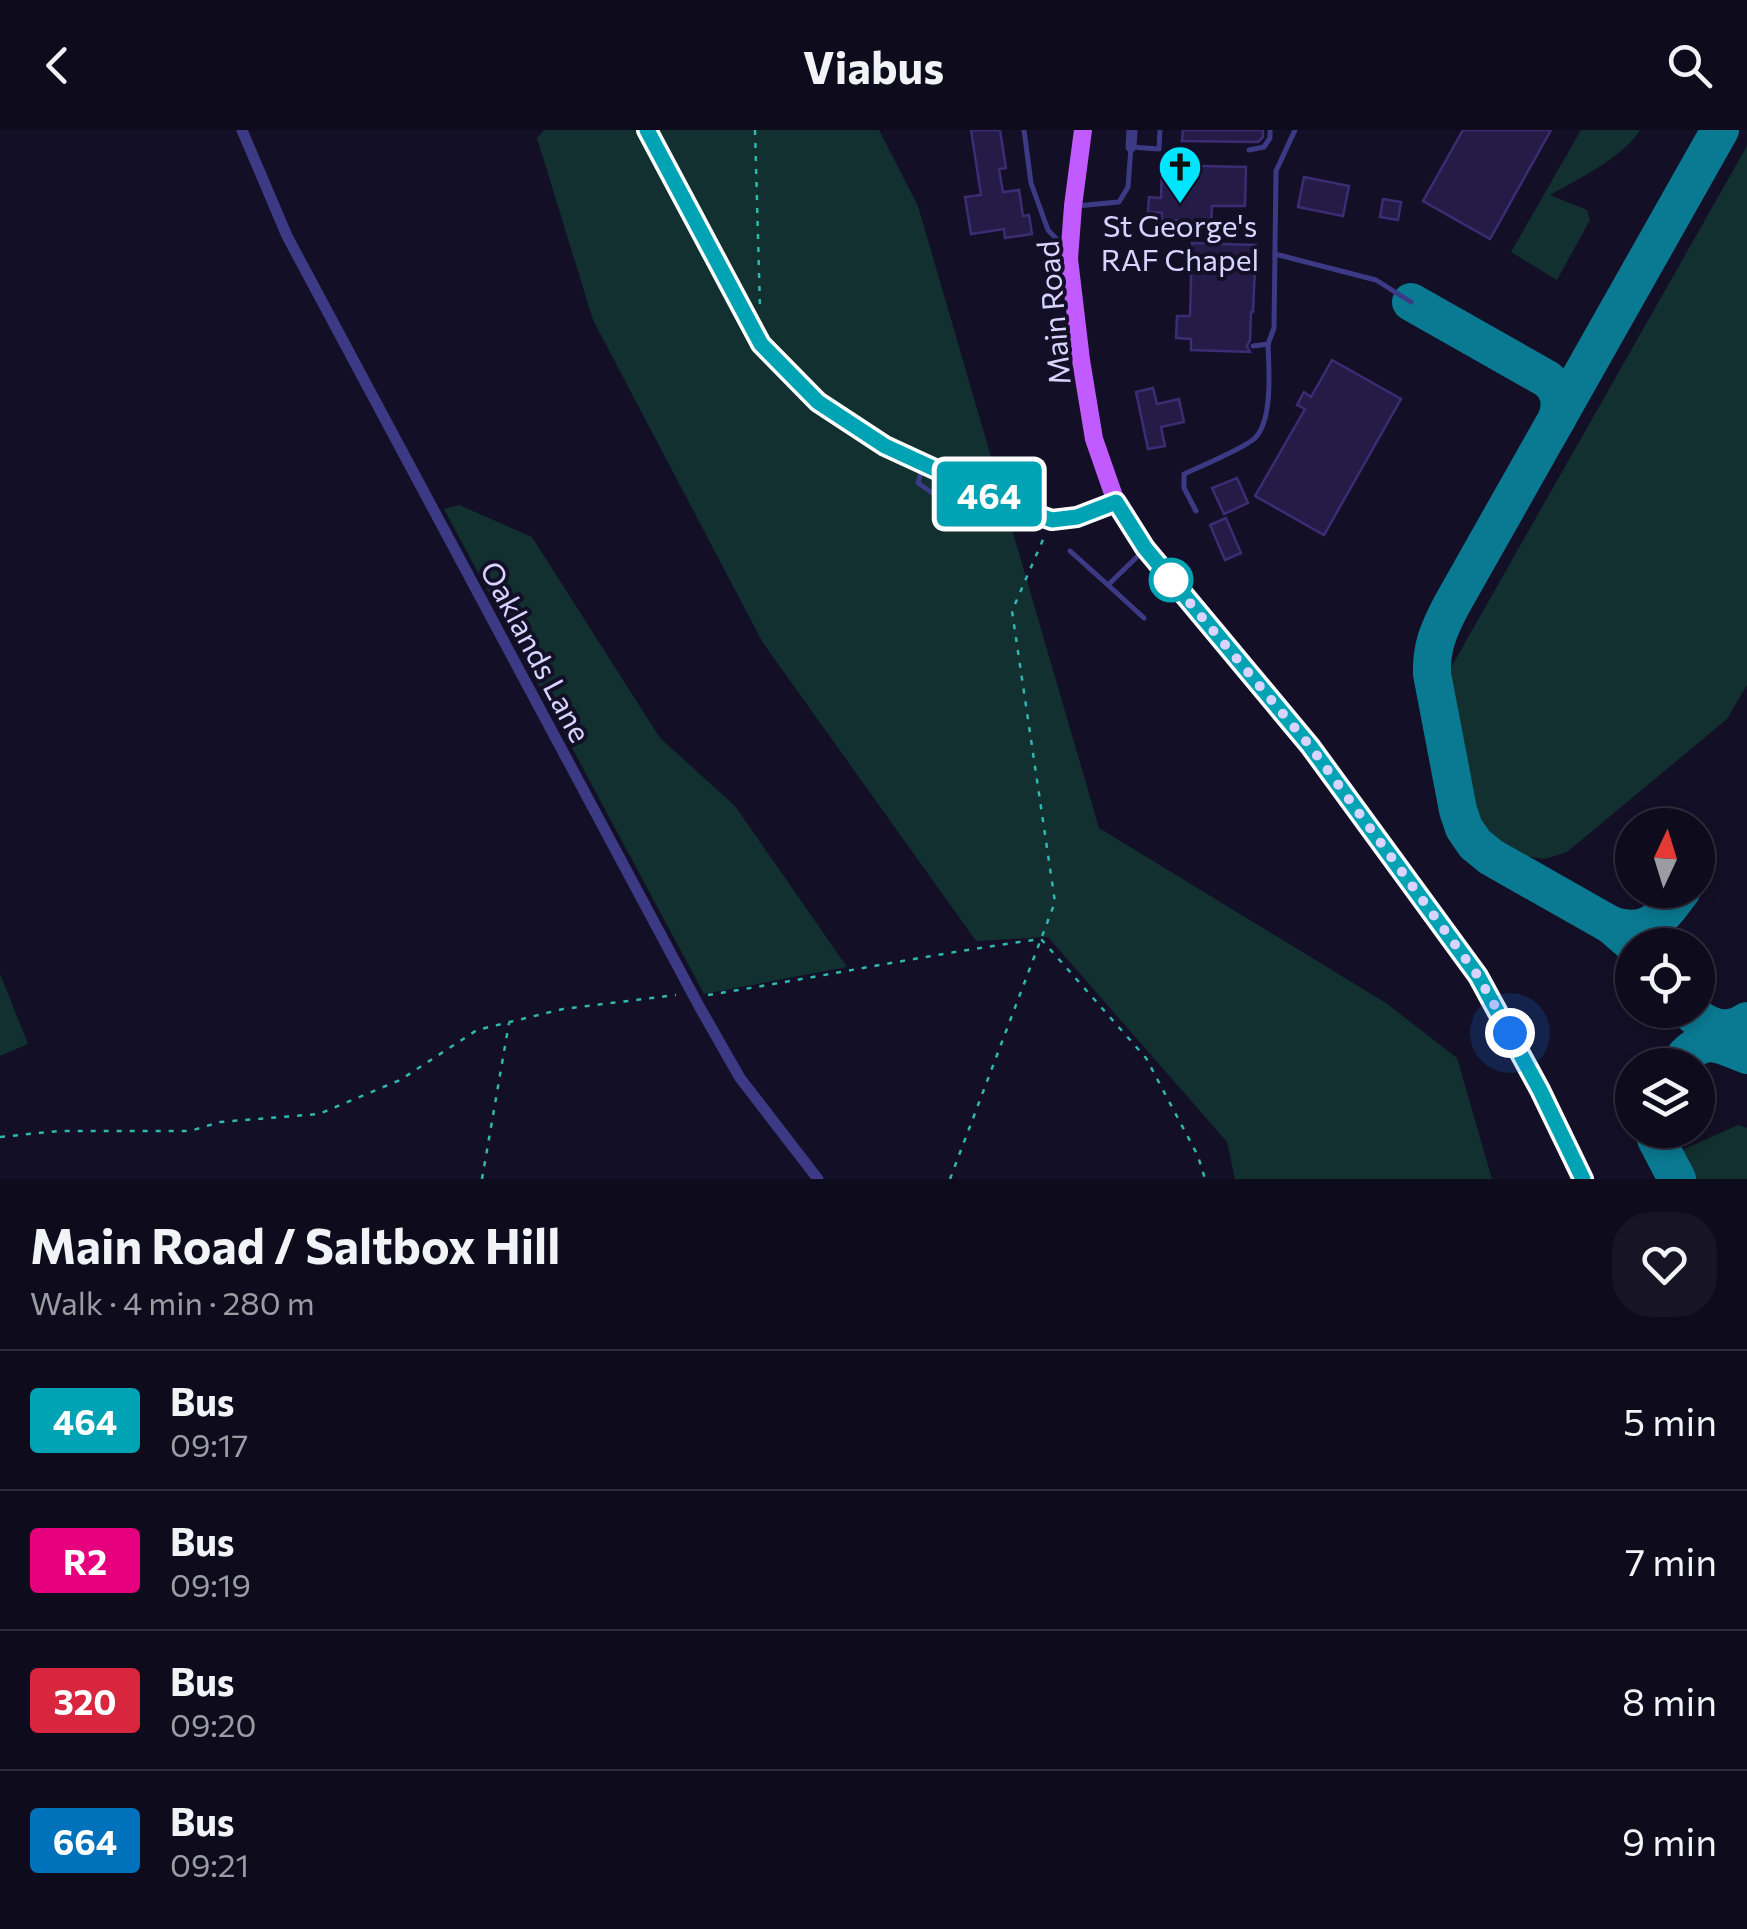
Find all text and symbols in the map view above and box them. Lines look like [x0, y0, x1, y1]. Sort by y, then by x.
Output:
icon: back [30, 38, 85, 93]
text: Viabus [803, 38, 944, 93]
icon: search [1662, 38, 1717, 93]
church icon: St George's RAF Chapel [1157, 144, 1203, 205]
place label: St George's RAF Chapel [1101, 206, 1259, 277]
street label: Main Road [1027, 239, 1077, 387]
line badge: 464 [932, 462, 1046, 526]
text: 464 [957, 473, 1021, 516]
street label: Oaklands Lane [474, 554, 600, 748]
unlabelled marker [1150, 559, 1192, 601]
north arrow [1615, 808, 1715, 908]
map controls [1615, 808, 1715, 1148]
button: locate [1615, 928, 1715, 1028]
your location [1485, 1008, 1535, 1058]
button: layers [1615, 1048, 1715, 1148]
button: heart [1612, 1212, 1717, 1317]
text: Main Road / Saltbox Hill [30, 1215, 560, 1274]
text: Walk · 4 min · 280 m [30, 1282, 315, 1322]
text: Bus [170, 1377, 235, 1424]
text: 5 min [1623, 1397, 1717, 1444]
text: 464 [53, 1399, 117, 1442]
text: 09:17 [170, 1424, 248, 1464]
text: Bus [170, 1517, 235, 1564]
text: 7 min [1625, 1537, 1717, 1584]
text: R2 [63, 1539, 107, 1582]
text: 09:19 [170, 1564, 251, 1604]
text: Bus [170, 1657, 235, 1704]
text: 8 min [1622, 1677, 1717, 1724]
text: 320 [53, 1679, 117, 1722]
text: 09:20 [170, 1704, 256, 1744]
text: Bus [170, 1797, 235, 1844]
text: 9 min [1622, 1817, 1717, 1864]
text: 664 [53, 1819, 117, 1862]
text: 09:21 [170, 1844, 249, 1884]

